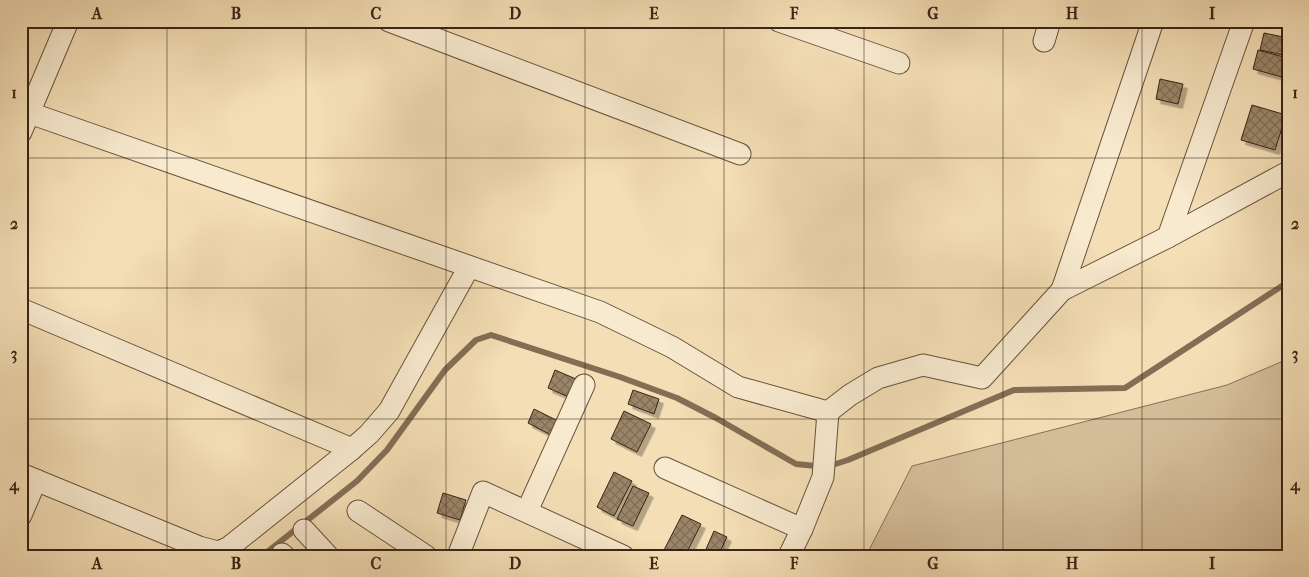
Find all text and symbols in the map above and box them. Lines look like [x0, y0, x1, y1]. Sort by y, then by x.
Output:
text: A [91, 4, 103, 23]
text: B [231, 4, 241, 23]
text: C [371, 4, 382, 23]
text: D [509, 4, 521, 23]
text: E [649, 4, 659, 23]
text: F [789, 4, 799, 23]
text: G [927, 4, 939, 23]
text: H [1066, 4, 1079, 23]
text: I [1209, 4, 1216, 23]
text: 1 [11, 83, 17, 102]
text: 1 [1292, 83, 1298, 102]
text: 2 [10, 214, 18, 233]
text: 2 [1291, 214, 1299, 233]
text: 3 [11, 344, 17, 364]
text: 3 [1292, 344, 1298, 364]
text: 4 [8, 475, 20, 495]
text: 4 [1289, 475, 1301, 495]
text: A [91, 554, 103, 573]
text: B [231, 554, 241, 573]
text: C [371, 554, 382, 573]
text: D [509, 554, 521, 573]
text: E [649, 554, 659, 573]
text: F [789, 554, 799, 573]
text: G [927, 554, 939, 573]
text: H [1066, 554, 1079, 573]
text: I [1209, 554, 1216, 573]

